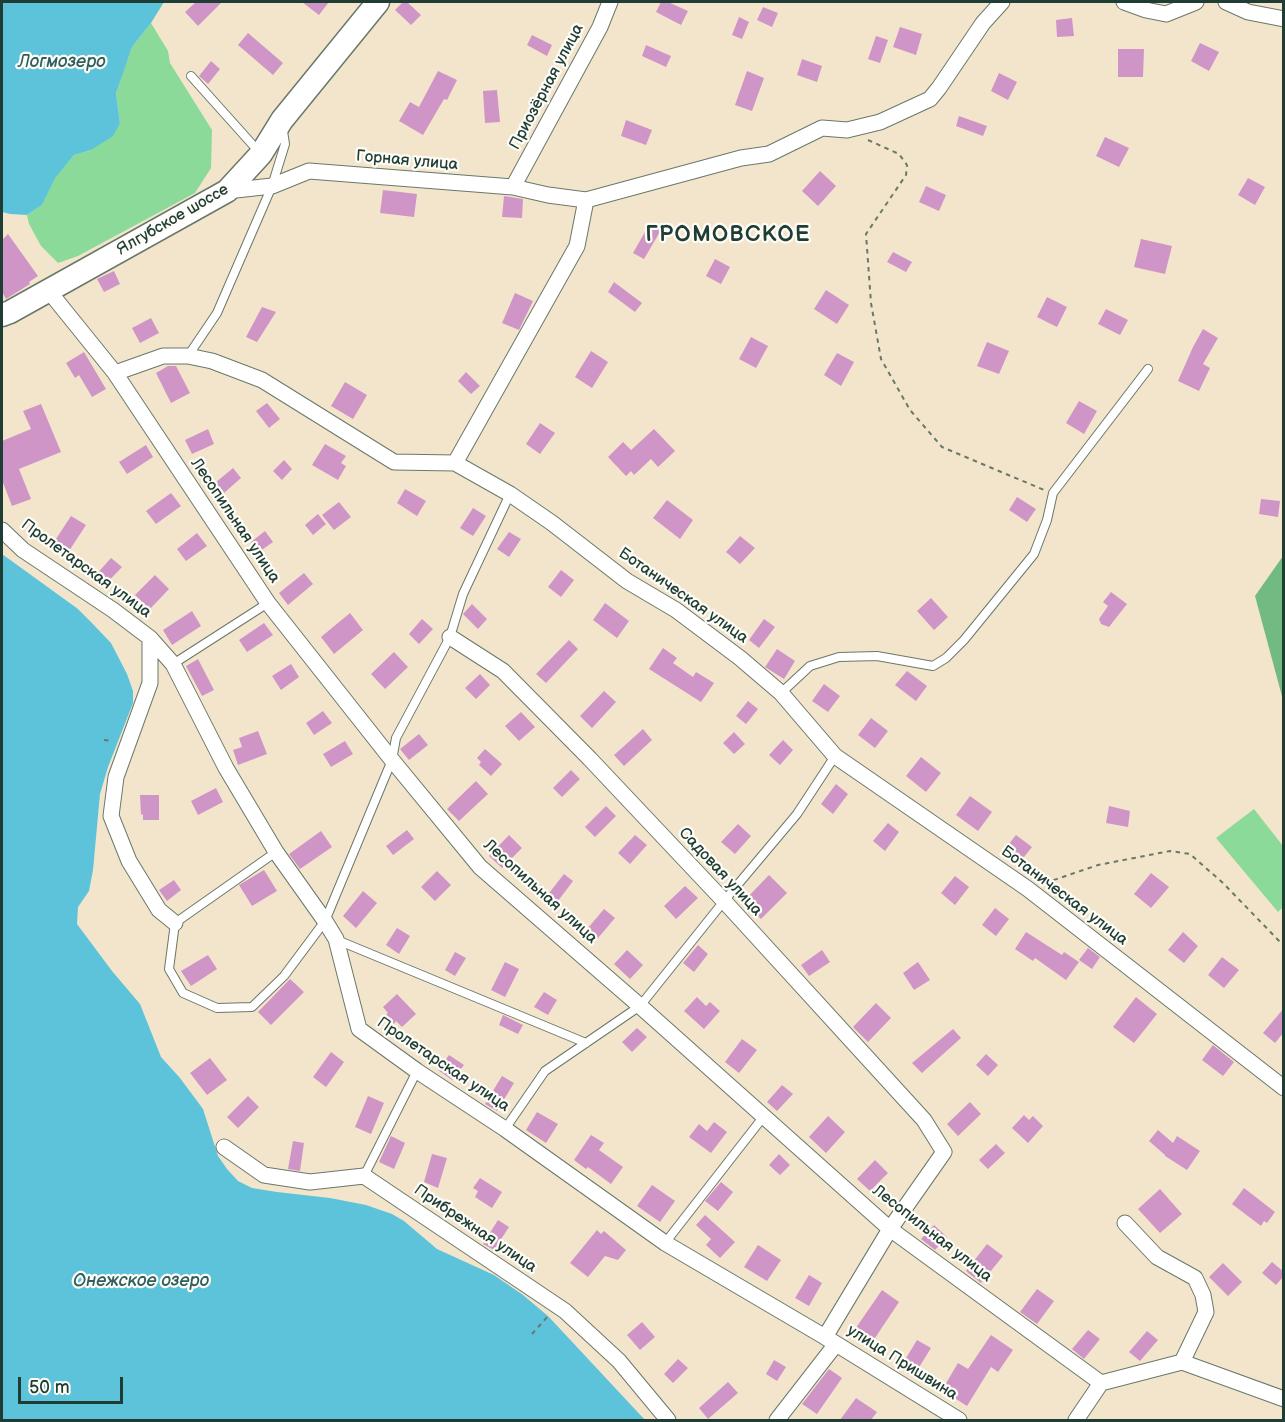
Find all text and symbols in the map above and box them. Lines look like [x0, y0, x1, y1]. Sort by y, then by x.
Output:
street label: Приозёрная улица [506, 21, 588, 153]
water label: Логмозеро [18, 51, 106, 73]
street label: Горная улица [355, 147, 459, 175]
street label: Ялгубское шоссе [114, 180, 232, 260]
district label: ГРОМОВСКОЕ [645, 222, 811, 248]
street label: Лесопильная улица [186, 455, 284, 587]
street label: Пролетарская улица [17, 515, 155, 623]
street label: Ботаническая улица [614, 544, 752, 648]
street label: Садовая улица [674, 824, 766, 920]
street label: Лесопильная улица [479, 836, 601, 948]
street label: Ботаническая улица [997, 842, 1131, 950]
street label: Пролетарская улица [373, 1013, 513, 1117]
street label: Прибрежная улица [410, 1181, 540, 1277]
street label: Лесопильная улица [868, 1181, 996, 1287]
water label: Онежское озеро [73, 1270, 209, 1292]
street label: улица Пришвина [843, 1321, 961, 1405]
scale bar [21, 1365, 126, 1403]
text: 50 m [29, 1377, 70, 1398]

